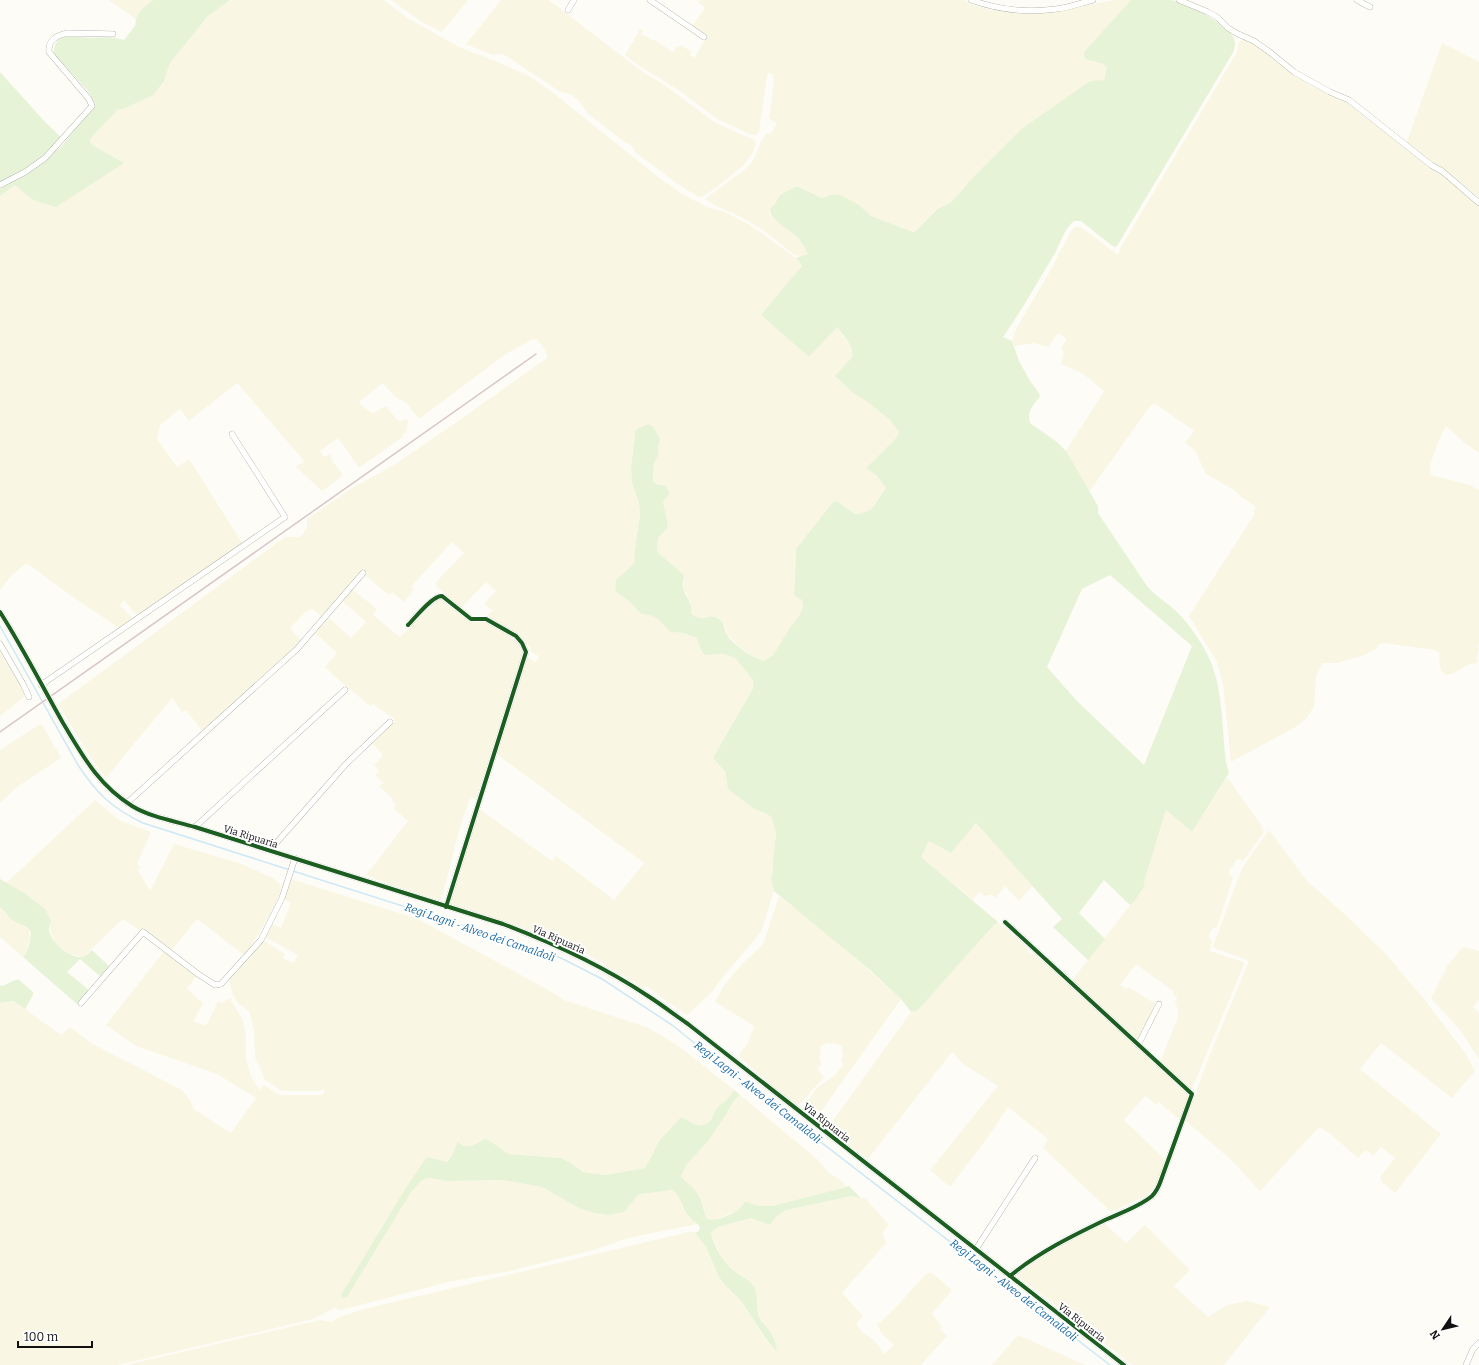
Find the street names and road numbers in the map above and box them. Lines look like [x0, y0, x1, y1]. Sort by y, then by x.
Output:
street label: Via Ripuaria [222, 823, 280, 851]
street label: Via Ripuaria [530, 923, 587, 957]
street label: Via Ripuaria [800, 1101, 853, 1145]
street label: Via Ripuaria [1055, 1301, 1108, 1345]

